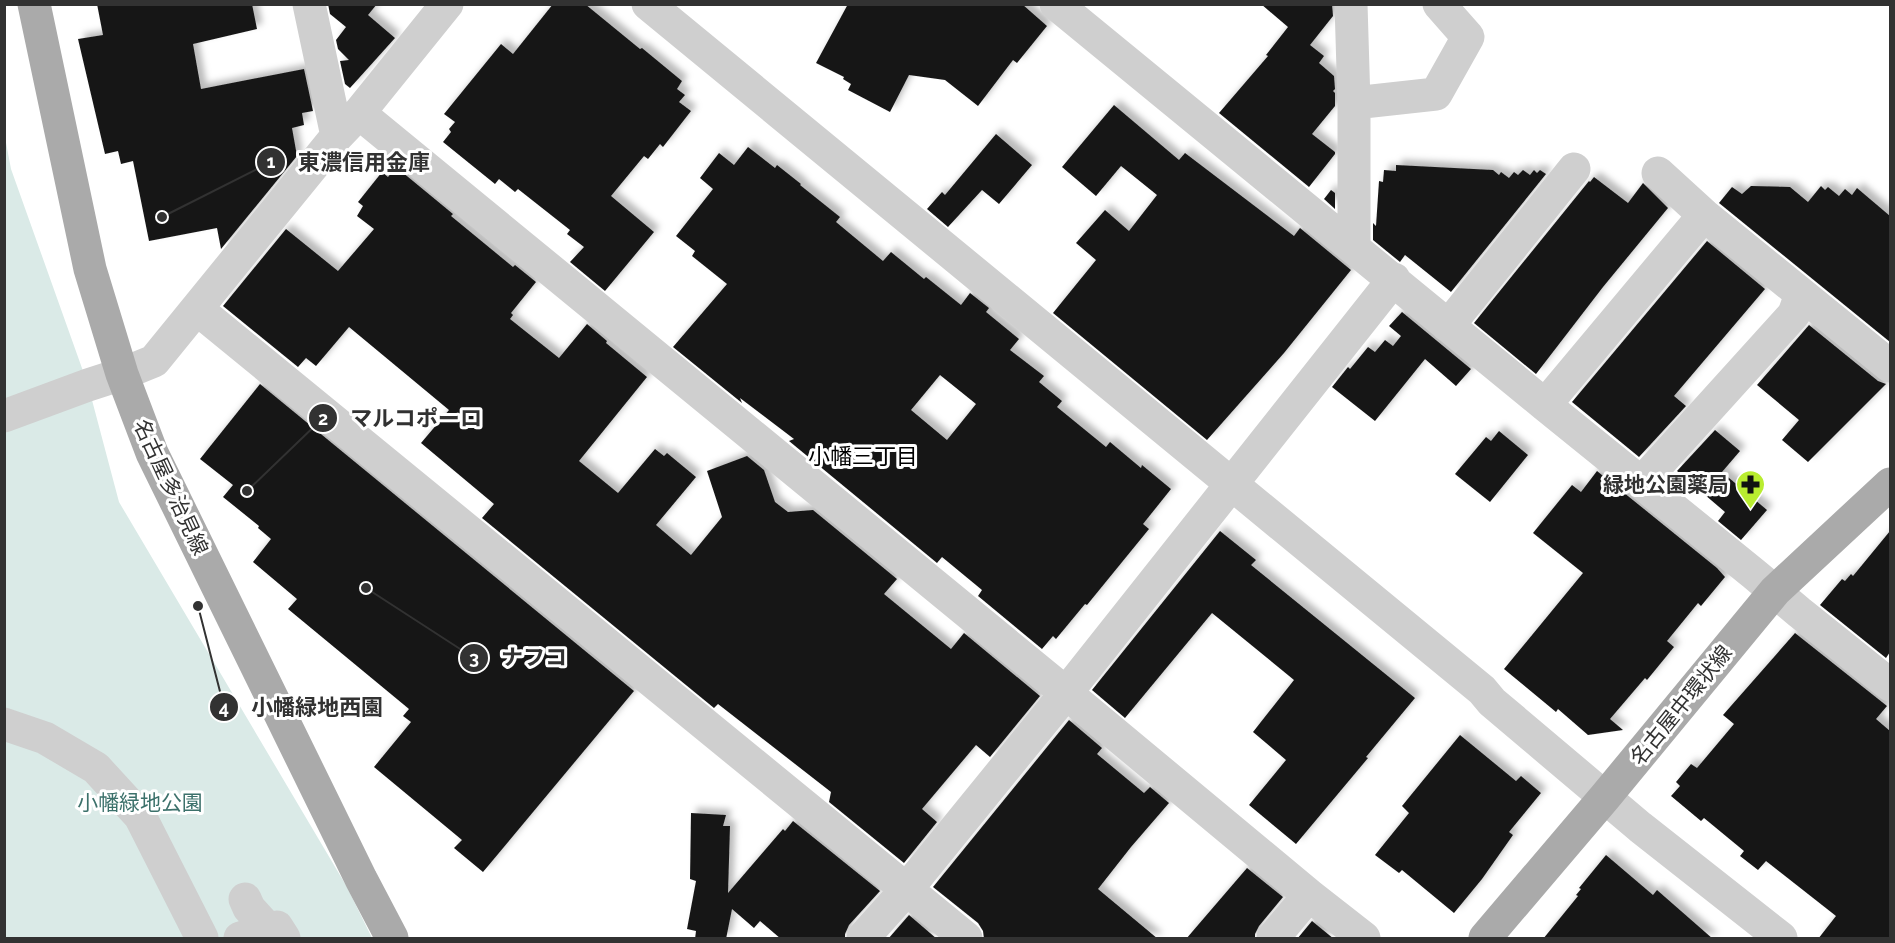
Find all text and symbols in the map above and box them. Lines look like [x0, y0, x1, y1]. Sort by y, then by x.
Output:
callout: 東濃信用金庫 [256, 142, 442, 182]
text: 東濃信用金庫 [298, 149, 430, 175]
text: 1 [267, 151, 276, 172]
callout: マルコポーロ [308, 398, 494, 438]
text: マルコポーロ [350, 405, 482, 431]
text: 2 [318, 408, 328, 429]
street label: 名古屋多治見線 [129, 415, 213, 559]
district label: 小幡三丁目 [808, 443, 918, 469]
pharmacy icon: 緑地公園薬局 [1734, 468, 1766, 510]
place label: 緑地公園薬局 [1603, 472, 1729, 497]
callout: ナフコ [459, 638, 579, 678]
street label: 名古屋中環状線 [1625, 640, 1737, 770]
text: ナフコ [501, 644, 567, 670]
text: 3 [469, 647, 479, 668]
callout: 小幡緑地西園 [209, 687, 395, 727]
text: 小幡緑地西園 [251, 694, 383, 720]
text: 4 [219, 697, 229, 718]
park label: 小幡緑地公園 [77, 790, 203, 815]

